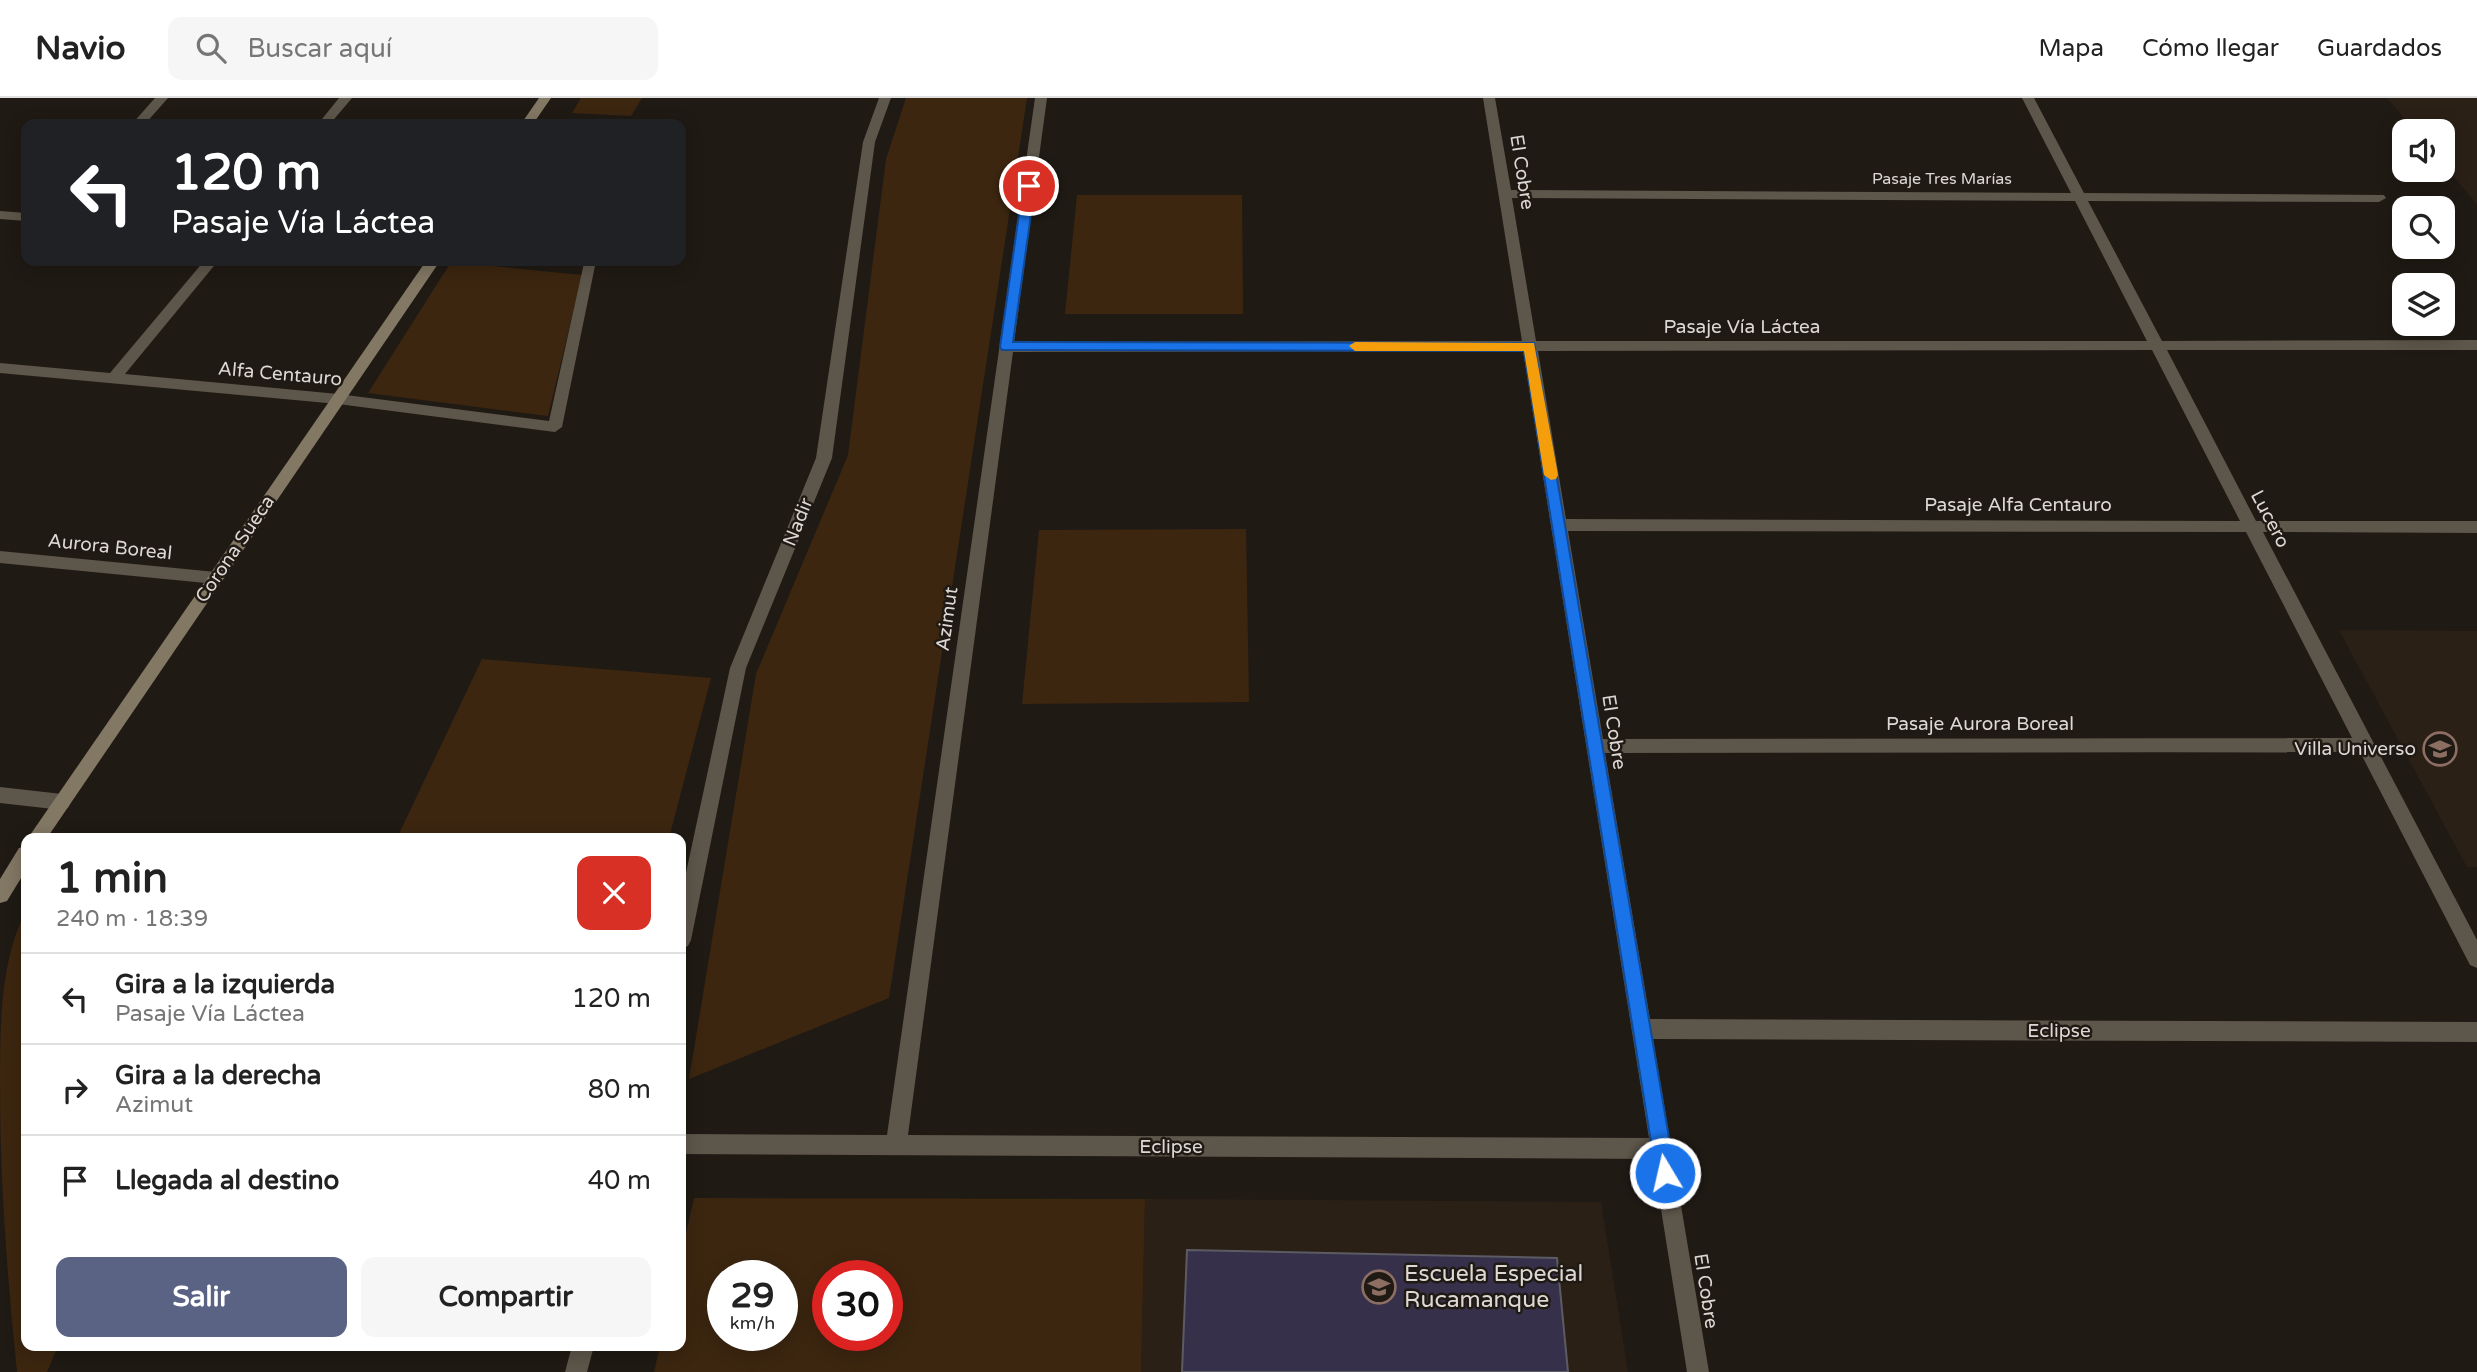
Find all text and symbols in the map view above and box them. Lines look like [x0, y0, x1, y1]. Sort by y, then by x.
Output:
search box [168, 17, 658, 80]
text: Navio [35, 29, 126, 68]
icon: search [192, 29, 230, 67]
text: Buscar aquí [248, 33, 392, 64]
text: Mapa [2039, 34, 2104, 63]
text: Cómo llegar [2142, 34, 2279, 63]
text: Guardados [2317, 34, 2442, 63]
map controls [2392, 119, 2455, 336]
button: sound [2392, 119, 2455, 182]
street label: El Cobre [1505, 133, 1539, 211]
text: 120 m [171, 144, 321, 203]
icon: left [56, 147, 147, 238]
pin [999, 156, 1059, 216]
icon: arrive [1010, 167, 1048, 205]
street label: Pasaje Tres Marías [1872, 169, 2012, 189]
button: search [2392, 196, 2455, 259]
text: Pasaje Vía Láctea [171, 204, 435, 242]
button: layers [2392, 273, 2455, 336]
street label: Pasaje Vía Láctea [1664, 316, 1820, 338]
street label: Alfa Centauro [217, 358, 343, 390]
street label: Lucero [2246, 487, 2294, 551]
street label: Corona Sueca [191, 491, 279, 607]
street label: Nadir [778, 494, 818, 549]
street label: Pasaje Alfa Centauro [1924, 494, 2112, 516]
street label: Aurora Boreal [47, 530, 173, 564]
street label: Azimut [932, 586, 962, 652]
street label: El Cobre [1597, 693, 1631, 771]
street label: Pasaje Aurora Boreal [1886, 713, 2074, 735]
school or university icon: Villa Universo [2421, 730, 2459, 768]
place label: Villa Universo [2294, 738, 2416, 760]
text: 1 min [56, 853, 168, 904]
button: close [577, 856, 651, 930]
text: 240 m · 18:39 [56, 905, 208, 933]
text: Gira a la izquierda [115, 969, 335, 1000]
icon: left [56, 980, 94, 1018]
text: 120 m [571, 983, 651, 1014]
text: Pasaje Vía Láctea [115, 1000, 305, 1028]
street label: Eclipse [2027, 1020, 2091, 1042]
text: Gira a la derecha [115, 1060, 321, 1091]
icon: right [56, 1071, 94, 1109]
text: 80 m [588, 1074, 651, 1105]
text: Azimut [115, 1091, 193, 1119]
street label: Eclipse [1139, 1136, 1203, 1158]
position arrow [1628, 1136, 1702, 1210]
icon: arrive [56, 1162, 94, 1200]
text: Llegada al destino [115, 1165, 339, 1196]
text: 40 m [588, 1165, 651, 1196]
street label: El Cobre [1689, 1252, 1723, 1330]
button: Salir [56, 1257, 347, 1337]
button: Compartir [361, 1257, 651, 1337]
speed limit sign: 30 [812, 1260, 903, 1351]
place label: Escuela Especial Rucamanque [1404, 1260, 1583, 1314]
school or university icon: Escuela Especial Rucamanque [1360, 1268, 1398, 1306]
text: 29 [731, 1275, 774, 1317]
text: km/h [730, 1312, 775, 1334]

